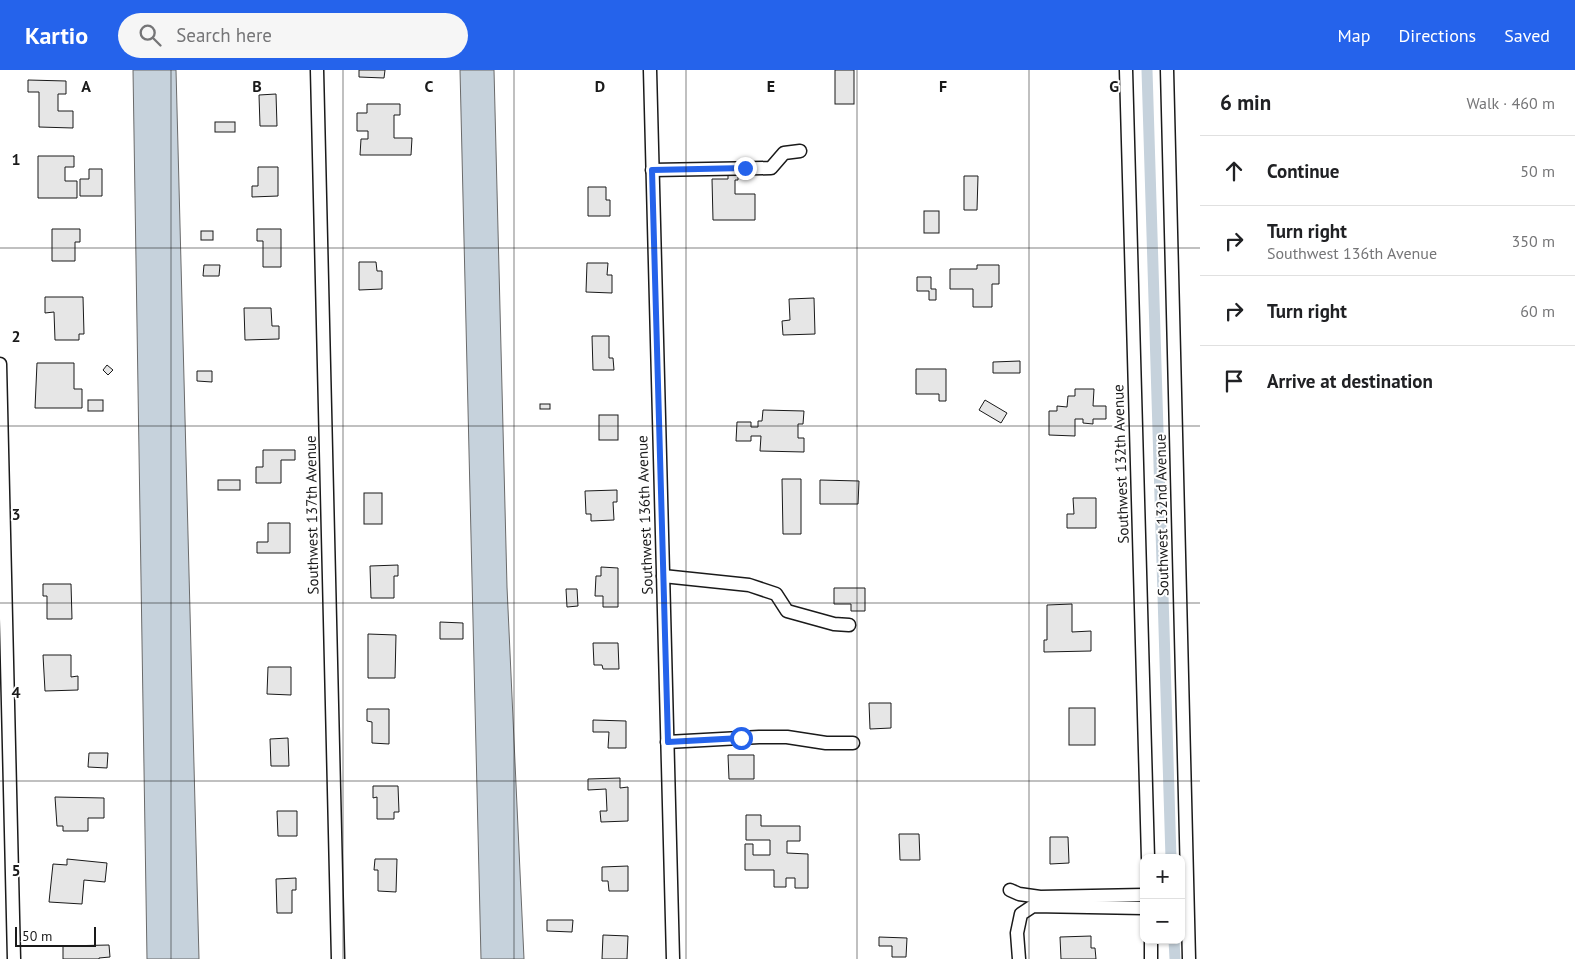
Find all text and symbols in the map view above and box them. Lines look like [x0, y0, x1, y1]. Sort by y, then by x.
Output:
search box [118, 13, 468, 58]
text: Kartio [25, 20, 88, 51]
icon: search [136, 21, 164, 49]
text: Search here [176, 23, 272, 47]
text: Map [1338, 24, 1370, 47]
text: Directions [1398, 24, 1476, 47]
text: Saved [1504, 24, 1550, 47]
text: A [81, 76, 91, 96]
text: B [252, 76, 262, 96]
text: C [425, 76, 434, 96]
text: D [595, 76, 605, 96]
text: E [767, 76, 775, 96]
text: F [939, 76, 947, 96]
text: G [1109, 76, 1119, 96]
text: 6 min [1220, 89, 1271, 116]
text: Walk · 460 m [1466, 93, 1555, 113]
text: 1 [11, 149, 21, 169]
route end [734, 157, 757, 180]
icon: ahead [1220, 157, 1248, 185]
text: Continue [1267, 159, 1339, 183]
text: 50 m [1520, 161, 1555, 181]
text: Turn right [1267, 219, 1347, 243]
icon: right [1220, 227, 1248, 255]
text: 350 m [1512, 231, 1555, 251]
text: Southwest 136th Avenue [1267, 243, 1437, 263]
icon: right [1220, 297, 1248, 325]
text: Turn right [1267, 299, 1347, 323]
text: 60 m [1520, 301, 1555, 321]
text: 2 [11, 326, 21, 346]
icon: arrive [1220, 367, 1248, 395]
text: Arrive at destination [1267, 369, 1433, 393]
street label: Southwest 132th Avenue [1108, 384, 1133, 544]
street label: Southwest 132nd Avenue [1151, 434, 1172, 596]
street label: Southwest 137th Avenue [301, 435, 322, 595]
street label: Southwest 136th Avenue [632, 435, 657, 595]
text: 3 [11, 504, 21, 524]
text: 4 [11, 682, 21, 702]
route start [730, 727, 753, 750]
map controls [1140, 854, 1185, 944]
button: + [1140, 854, 1185, 899]
text: 5 [11, 860, 21, 880]
button: − [1140, 899, 1185, 944]
scale bar [15, 924, 96, 947]
text: 50 m [22, 927, 52, 945]

